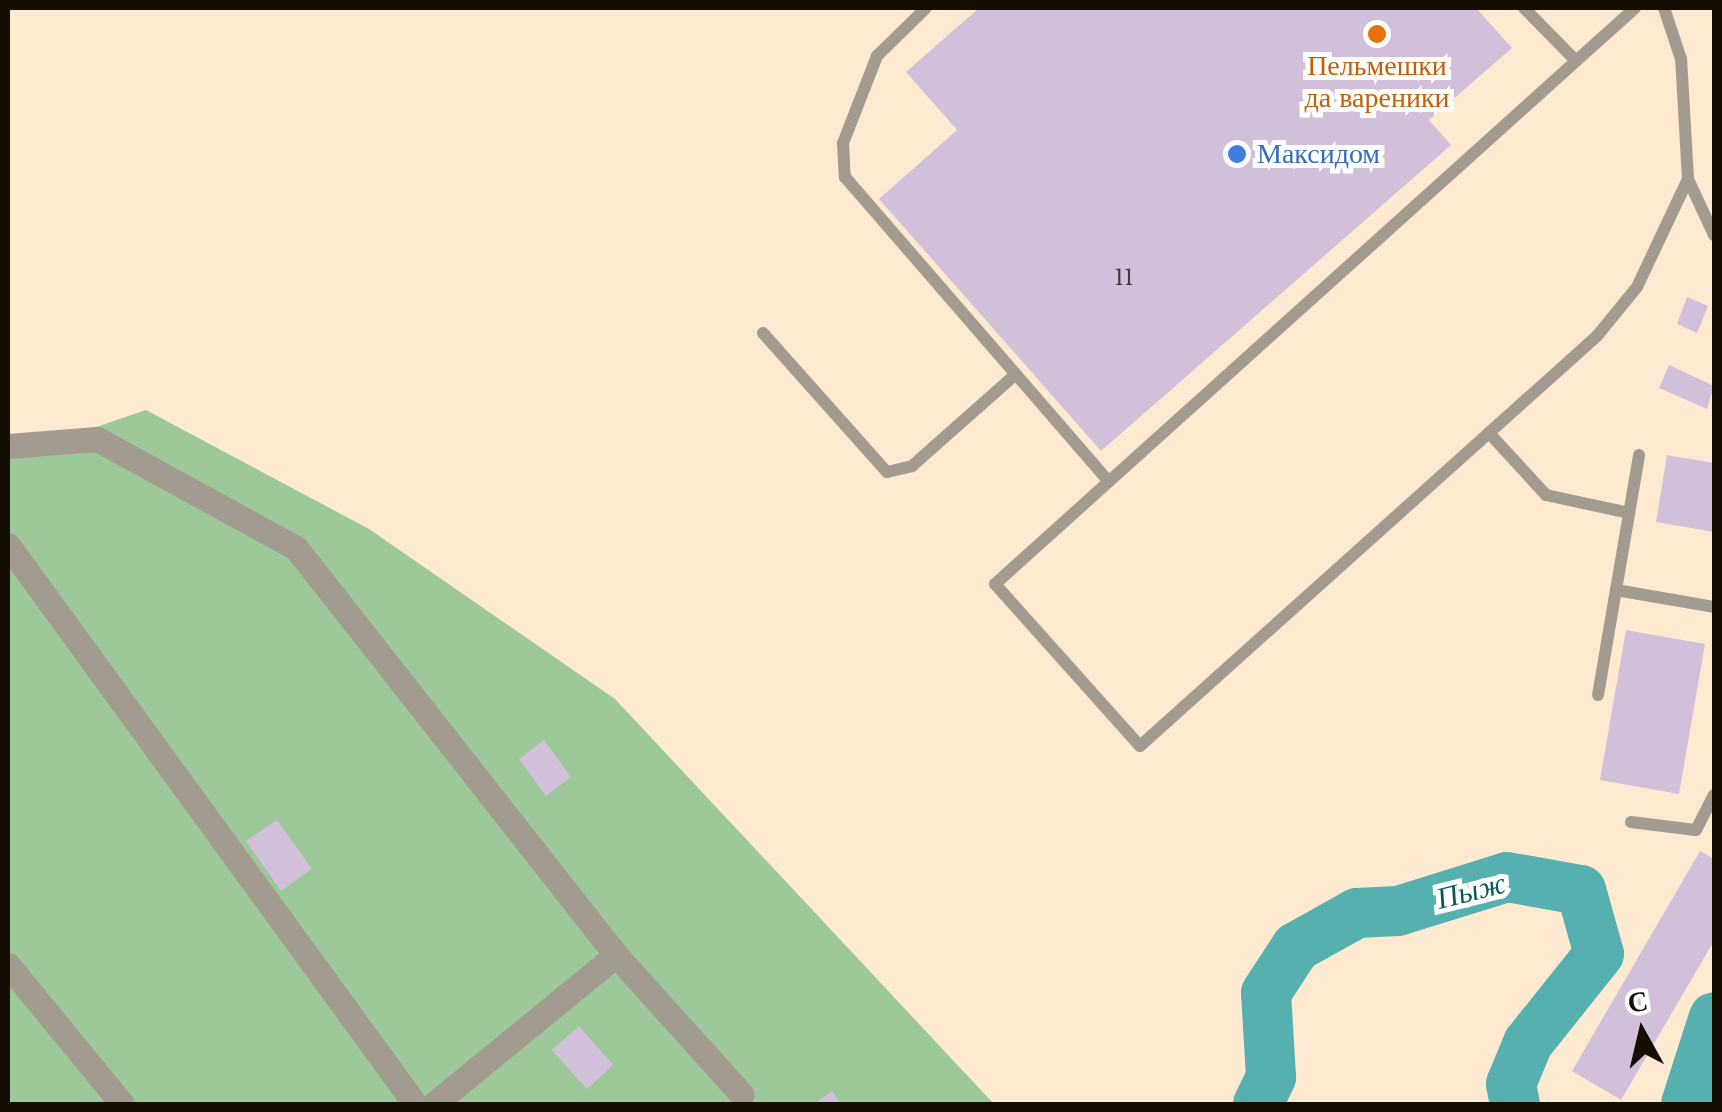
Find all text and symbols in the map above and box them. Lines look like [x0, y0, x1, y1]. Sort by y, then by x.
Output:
marker: Пельмешки да вареники [1366, 23, 1388, 45]
place label: Пельмешки да вареники [1305, 49, 1449, 115]
place label: Максидом [1257, 137, 1380, 171]
marker: Максидом [1226, 143, 1248, 165]
house number: 11 [1114, 265, 1134, 291]
water label: Пыж [1433, 865, 1509, 917]
north arrow [1592, 982, 1692, 1082]
text: С [1625, 983, 1650, 1021]

